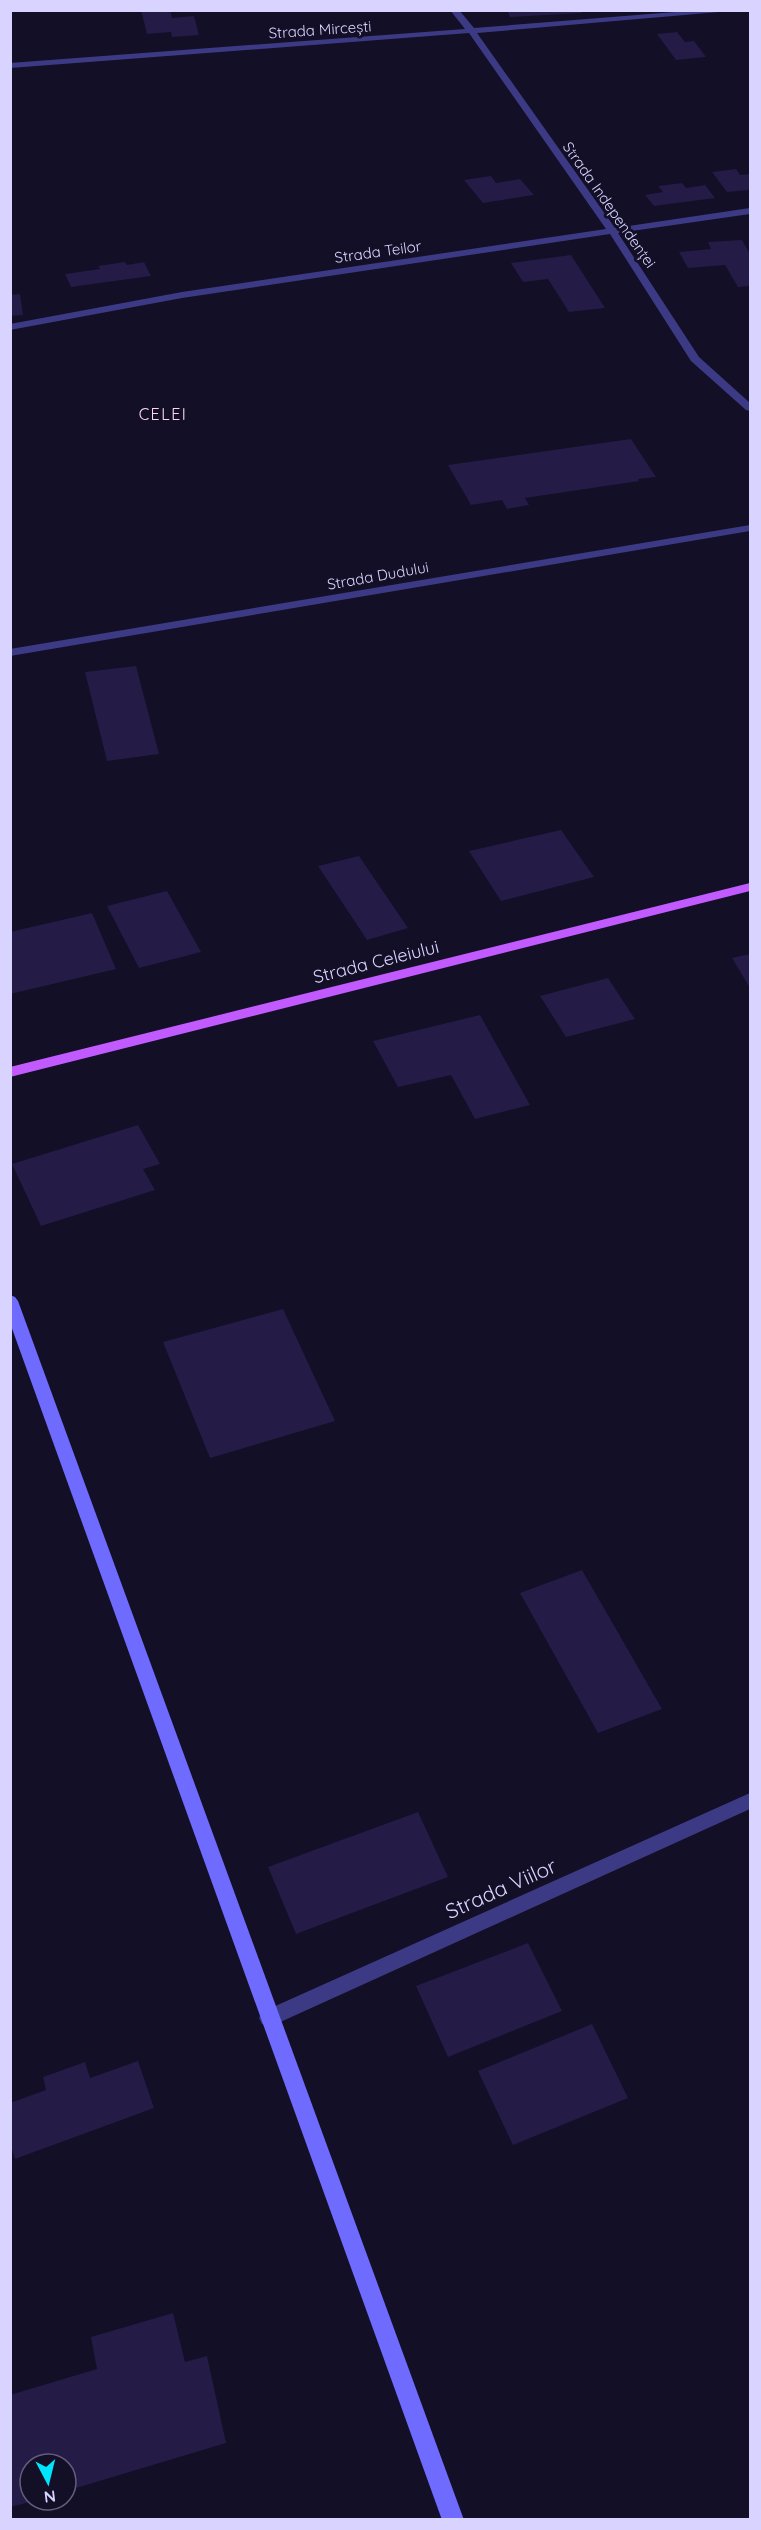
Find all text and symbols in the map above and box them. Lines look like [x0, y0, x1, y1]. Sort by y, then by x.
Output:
street label: Strada Mircești [268, 16, 372, 43]
street label: Strada Independenței [559, 138, 660, 271]
street label: Strada Teilor [333, 236, 423, 267]
district label: CELEI [139, 404, 187, 424]
street label: Strada Dudului [326, 557, 430, 594]
street label: Strada Celeiului [311, 935, 441, 988]
street label: Strada Viilor [441, 1852, 560, 1924]
north arrow [18, 2452, 78, 2512]
text: N [43, 2486, 57, 2508]

